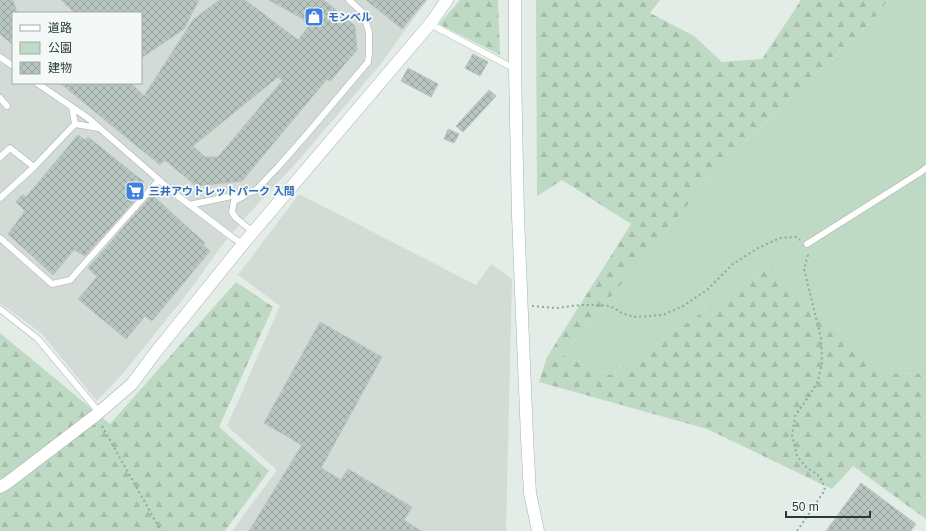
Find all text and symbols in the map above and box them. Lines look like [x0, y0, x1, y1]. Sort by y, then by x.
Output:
shop icon: モンベル [303, 6, 325, 28]
place label: モンベル [328, 11, 372, 23]
legend [12, 12, 142, 84]
text: 道路 [48, 21, 72, 35]
text: 公園 [48, 41, 72, 55]
text: 建物 [48, 61, 72, 75]
supermarket icon: 三井アウトレットパーク 入間 [124, 180, 146, 202]
place label: 三井アウトレットパーク 入間 [149, 185, 295, 197]
scale bar [786, 493, 870, 519]
text: 50 m [792, 500, 819, 514]

